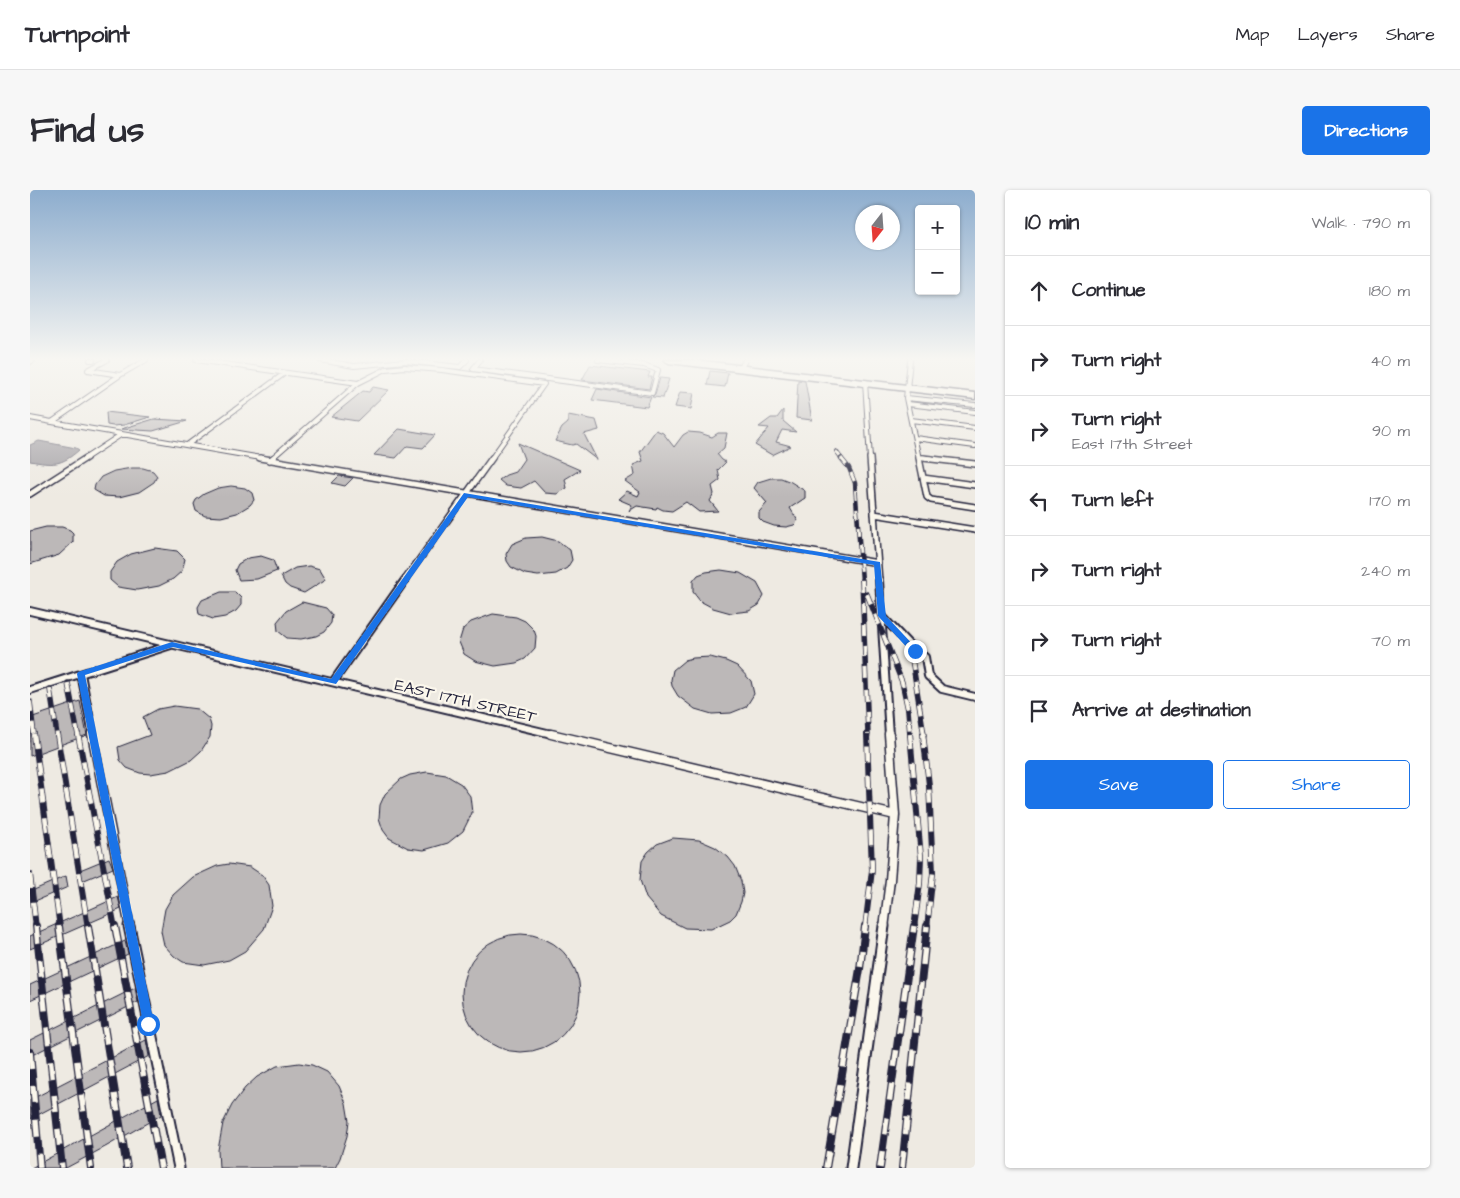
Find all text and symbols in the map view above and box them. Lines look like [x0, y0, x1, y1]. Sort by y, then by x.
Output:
text: Turnpoint [25, 18, 130, 52]
text: Map [1235, 22, 1269, 47]
text: Layers [1297, 22, 1358, 47]
text: Share [1386, 22, 1435, 47]
text: Find us [30, 106, 144, 155]
button: Directions [1302, 106, 1430, 155]
north arrow [855, 205, 900, 250]
map controls [915, 205, 960, 295]
button: + [915, 205, 960, 250]
text: 10 min [1025, 208, 1079, 237]
text: Walk · 790 m [1312, 212, 1410, 234]
button: − [915, 250, 960, 295]
icon: ahead [1025, 277, 1053, 305]
text: Continue [1072, 277, 1146, 304]
text: 180 m [1369, 280, 1410, 302]
icon: right [1025, 347, 1053, 375]
text: Turn right [1072, 347, 1161, 374]
text: 40 m [1370, 350, 1410, 372]
text: Turn right [1072, 406, 1161, 433]
icon: right [1025, 417, 1053, 445]
text: 90 m [1372, 420, 1410, 442]
text: East 17th Street [1072, 433, 1193, 455]
icon: left [1025, 487, 1053, 515]
text: Turn left [1072, 487, 1153, 514]
text: 170 m [1369, 490, 1410, 512]
icon: right [1025, 557, 1053, 585]
text: Turn right [1072, 557, 1161, 584]
text: 240 m [1361, 560, 1410, 582]
icon: right [1025, 627, 1053, 655]
text: Turn right [1072, 627, 1161, 654]
text: 70 m [1371, 630, 1410, 652]
route end [904, 640, 927, 663]
street label: EAST 17TH STREET [393, 674, 539, 728]
icon: arrive [1025, 697, 1053, 725]
text: Arrive at destination [1072, 697, 1251, 724]
button: Save [1025, 760, 1213, 809]
button: Share [1223, 760, 1410, 809]
route start [137, 1013, 160, 1036]

